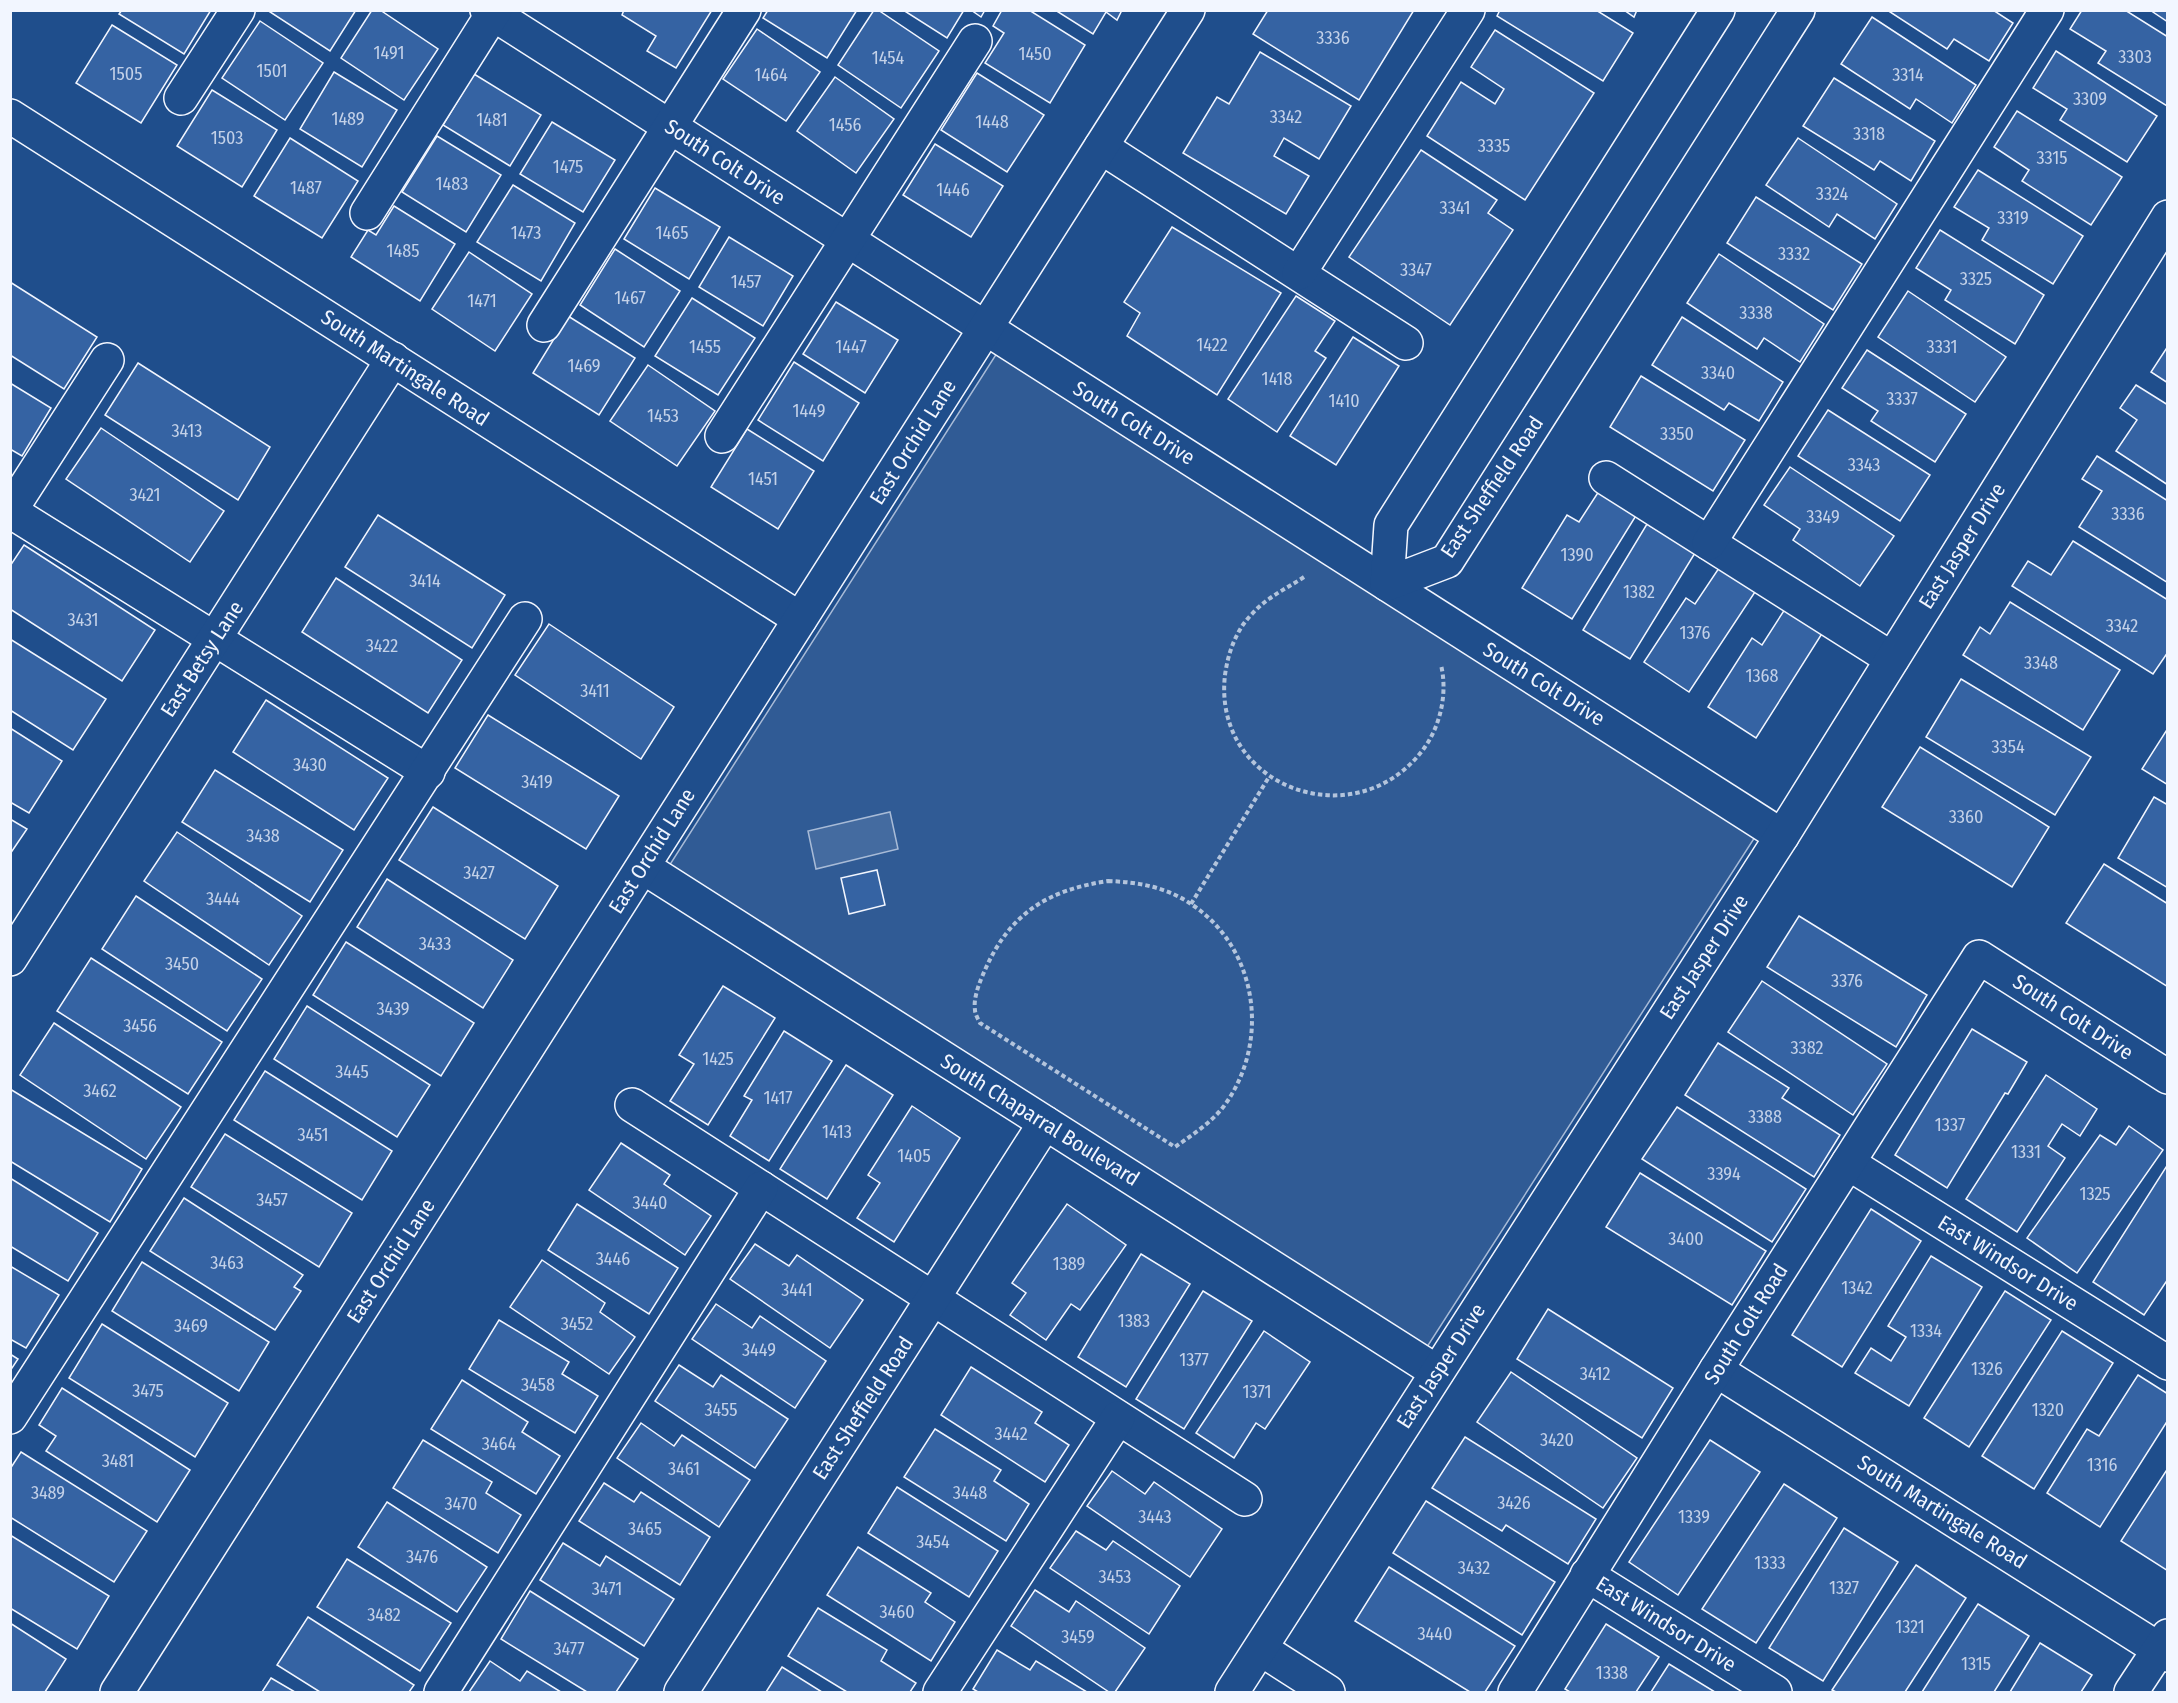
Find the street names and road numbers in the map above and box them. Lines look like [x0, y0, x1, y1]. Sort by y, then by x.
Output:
street label: South Colt Drive [660, 113, 790, 211]
street label: South Martingale Road [316, 304, 494, 432]
street label: East Orchid Lane [864, 375, 962, 509]
street label: South Colt Drive [1068, 375, 1200, 471]
street label: East Sheffield Road [1435, 411, 1549, 563]
street label: East Jasper Drive [1913, 478, 2011, 614]
street label: East Betsy Lane [155, 596, 249, 722]
street label: South Colt Drive [1478, 636, 1610, 732]
street label: East Orchid Lane [603, 784, 701, 918]
street label: East Jasper Drive [1654, 890, 1754, 1024]
street label: South Colt Drive [2008, 968, 2138, 1066]
street label: South Chaparral Boulevard [936, 1048, 1144, 1192]
street label: East Orchid Lane [341, 1194, 441, 1328]
street label: East Windsor Drive [1933, 1209, 2083, 1317]
street label: South Colt Road [1699, 1259, 1793, 1389]
street label: East Jasper Drive [1391, 1299, 1491, 1433]
street label: East Sheffield Road [807, 1332, 919, 1484]
street label: South Martingale Road [1852, 1449, 2032, 1575]
street label: East Windsor Drive [1591, 1570, 1741, 1678]

